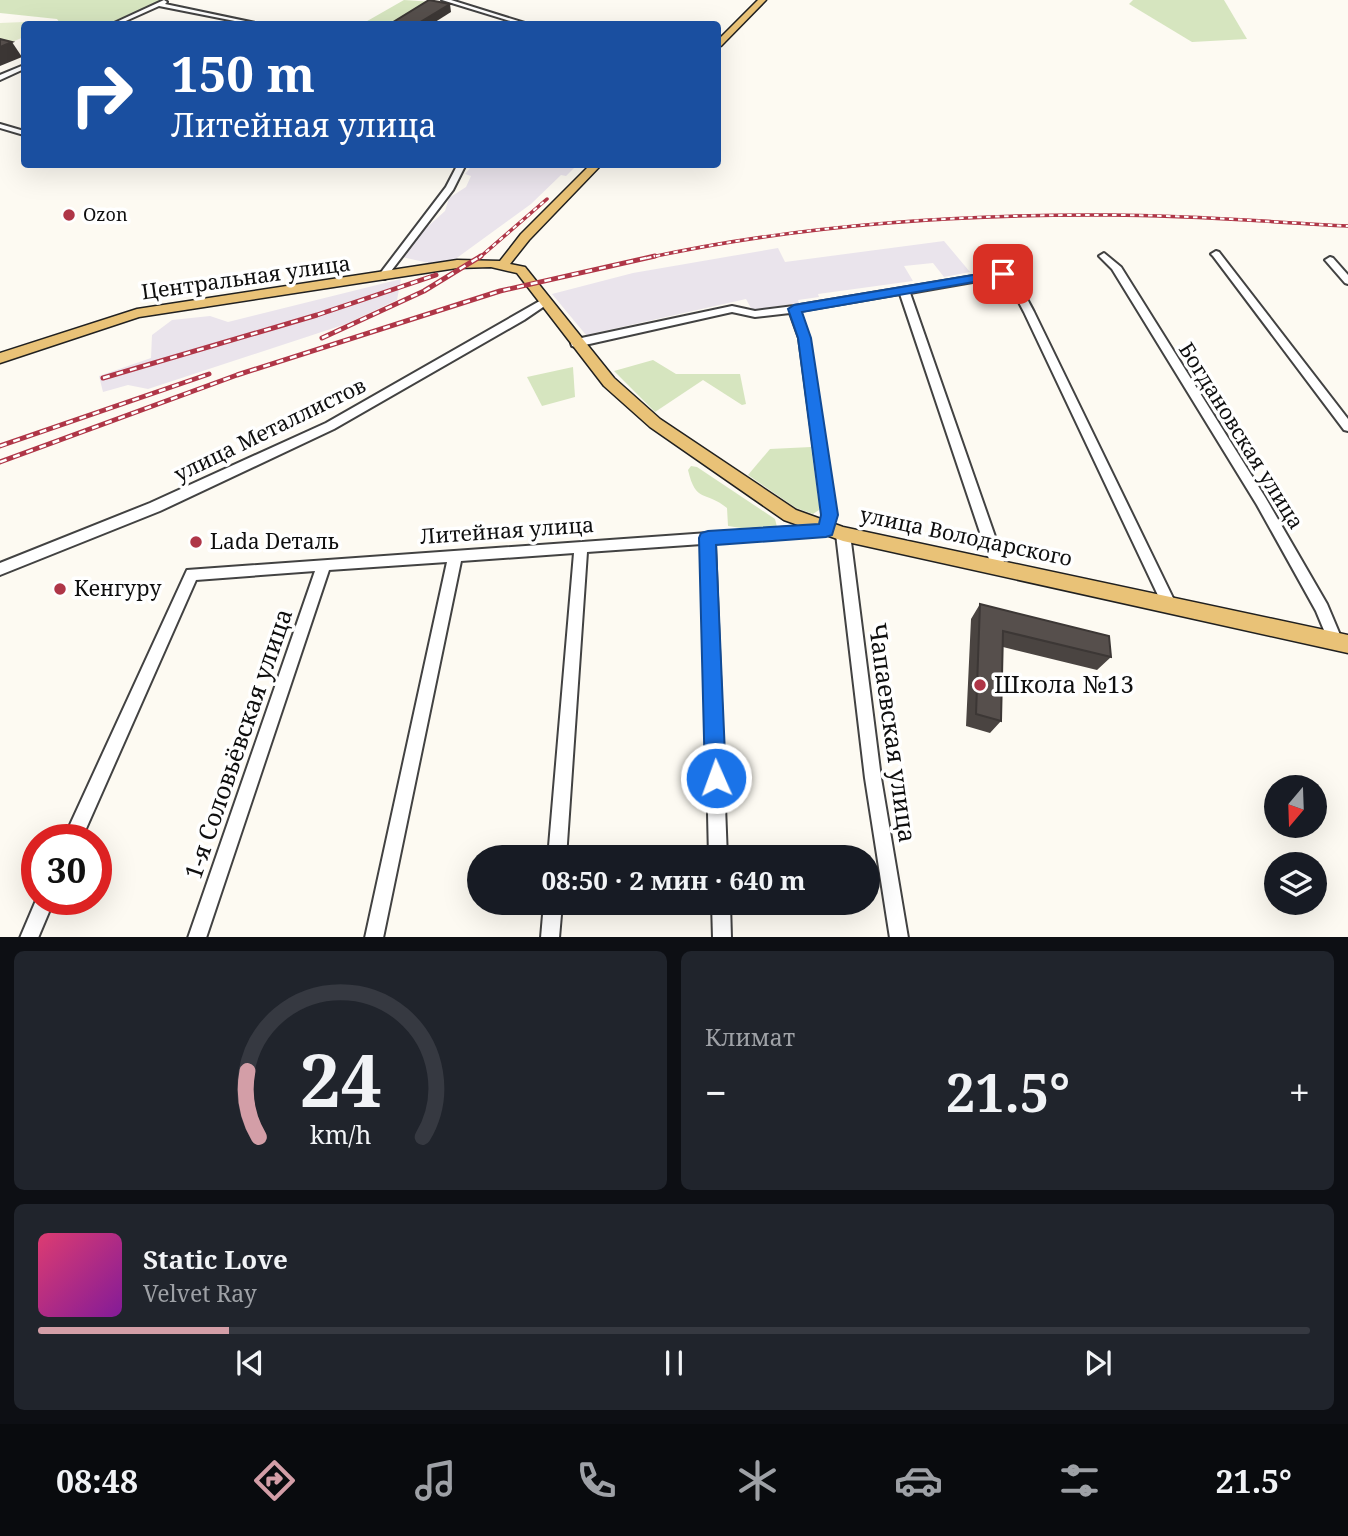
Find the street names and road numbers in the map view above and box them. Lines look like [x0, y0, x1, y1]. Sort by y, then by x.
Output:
street label: Центральная улица [140, 248, 352, 306]
street label: Богдановская улица [1173, 337, 1311, 534]
street label: улица Металлистов [169, 371, 370, 488]
street label: улица Володарского [857, 500, 1075, 572]
street label: Литейная улица [419, 510, 595, 550]
street label: 1-я Соловьёвская улица [176, 604, 299, 883]
street label: Чапаевская улица [862, 621, 925, 845]

